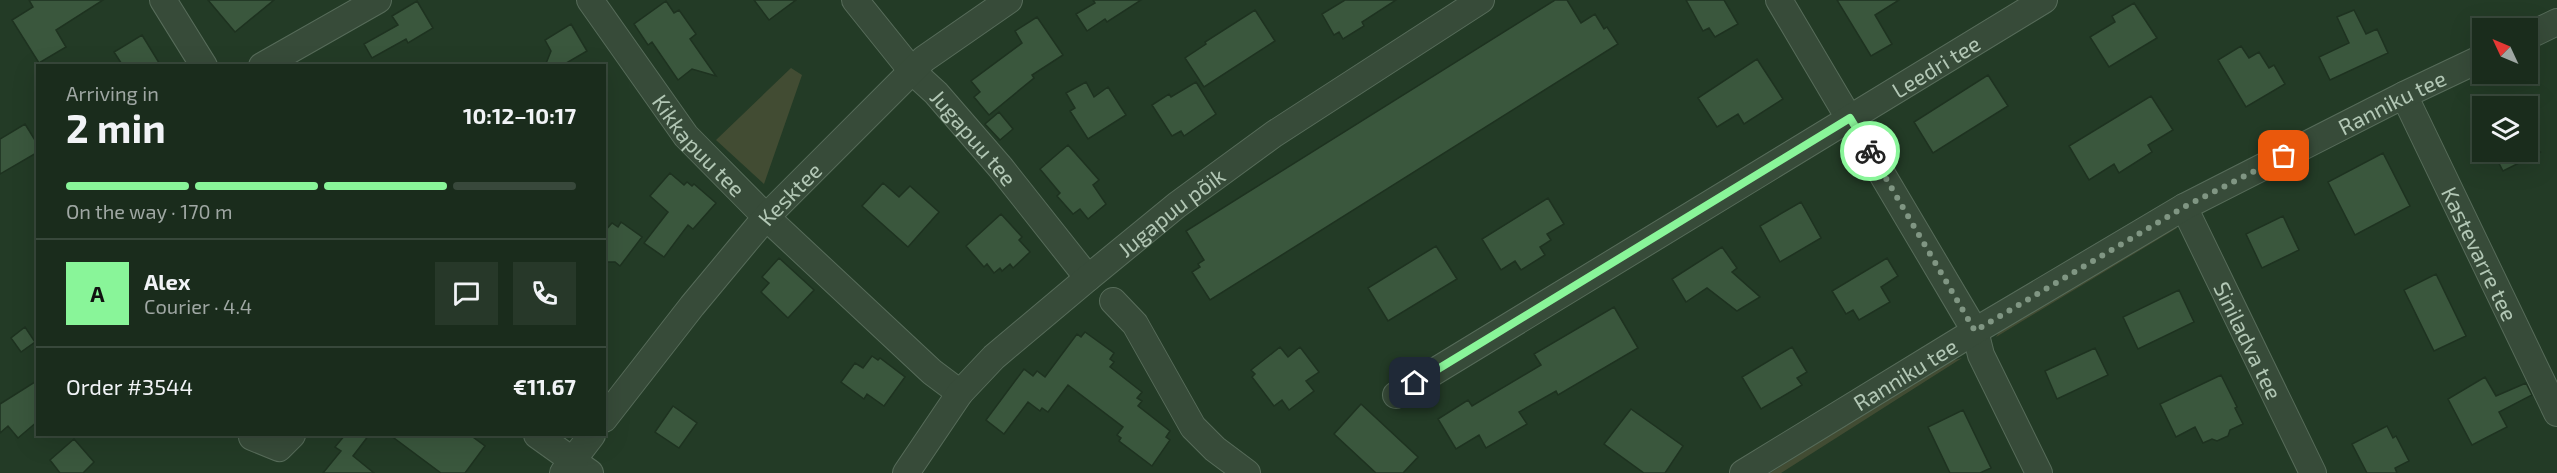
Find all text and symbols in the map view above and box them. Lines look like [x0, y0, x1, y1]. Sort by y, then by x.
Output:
north arrow [2472, 18, 2538, 84]
map controls [2472, 18, 2538, 162]
street label: Leedri tee [1887, 29, 1984, 103]
street label: Ranniku tee [2334, 64, 2450, 139]
text: Arriving in [66, 81, 159, 105]
street label: Jugapuu tee [926, 84, 1023, 191]
street label: Kikkapuu tee [648, 89, 751, 202]
button: layers [2472, 96, 2538, 162]
text: 10:12–10:17 [463, 102, 576, 128]
text: 2 min [66, 104, 166, 151]
courier [1840, 121, 1900, 181]
pin [2258, 130, 2309, 181]
icon: bike [1854, 135, 1887, 168]
icon: bag [2267, 139, 2300, 172]
street label: Kesktee [752, 157, 826, 230]
street label: Jugapuu põik [1112, 162, 1230, 262]
street label: Kastevarre tee [2437, 182, 2524, 325]
text: On the way · 170 m [66, 199, 233, 223]
button: chat [435, 262, 498, 325]
button: phone [513, 262, 576, 325]
text: Alex [144, 268, 190, 294]
street label: Siniladva tee [2209, 277, 2288, 403]
text: A [90, 280, 105, 306]
text: Courier · 4.4 [144, 294, 252, 318]
street label: Ranniku tee [1848, 332, 1962, 415]
pin [1389, 357, 1440, 408]
icon: home [1398, 366, 1431, 399]
text: Order #3544 [66, 373, 193, 399]
text: €11.67 [513, 373, 576, 399]

